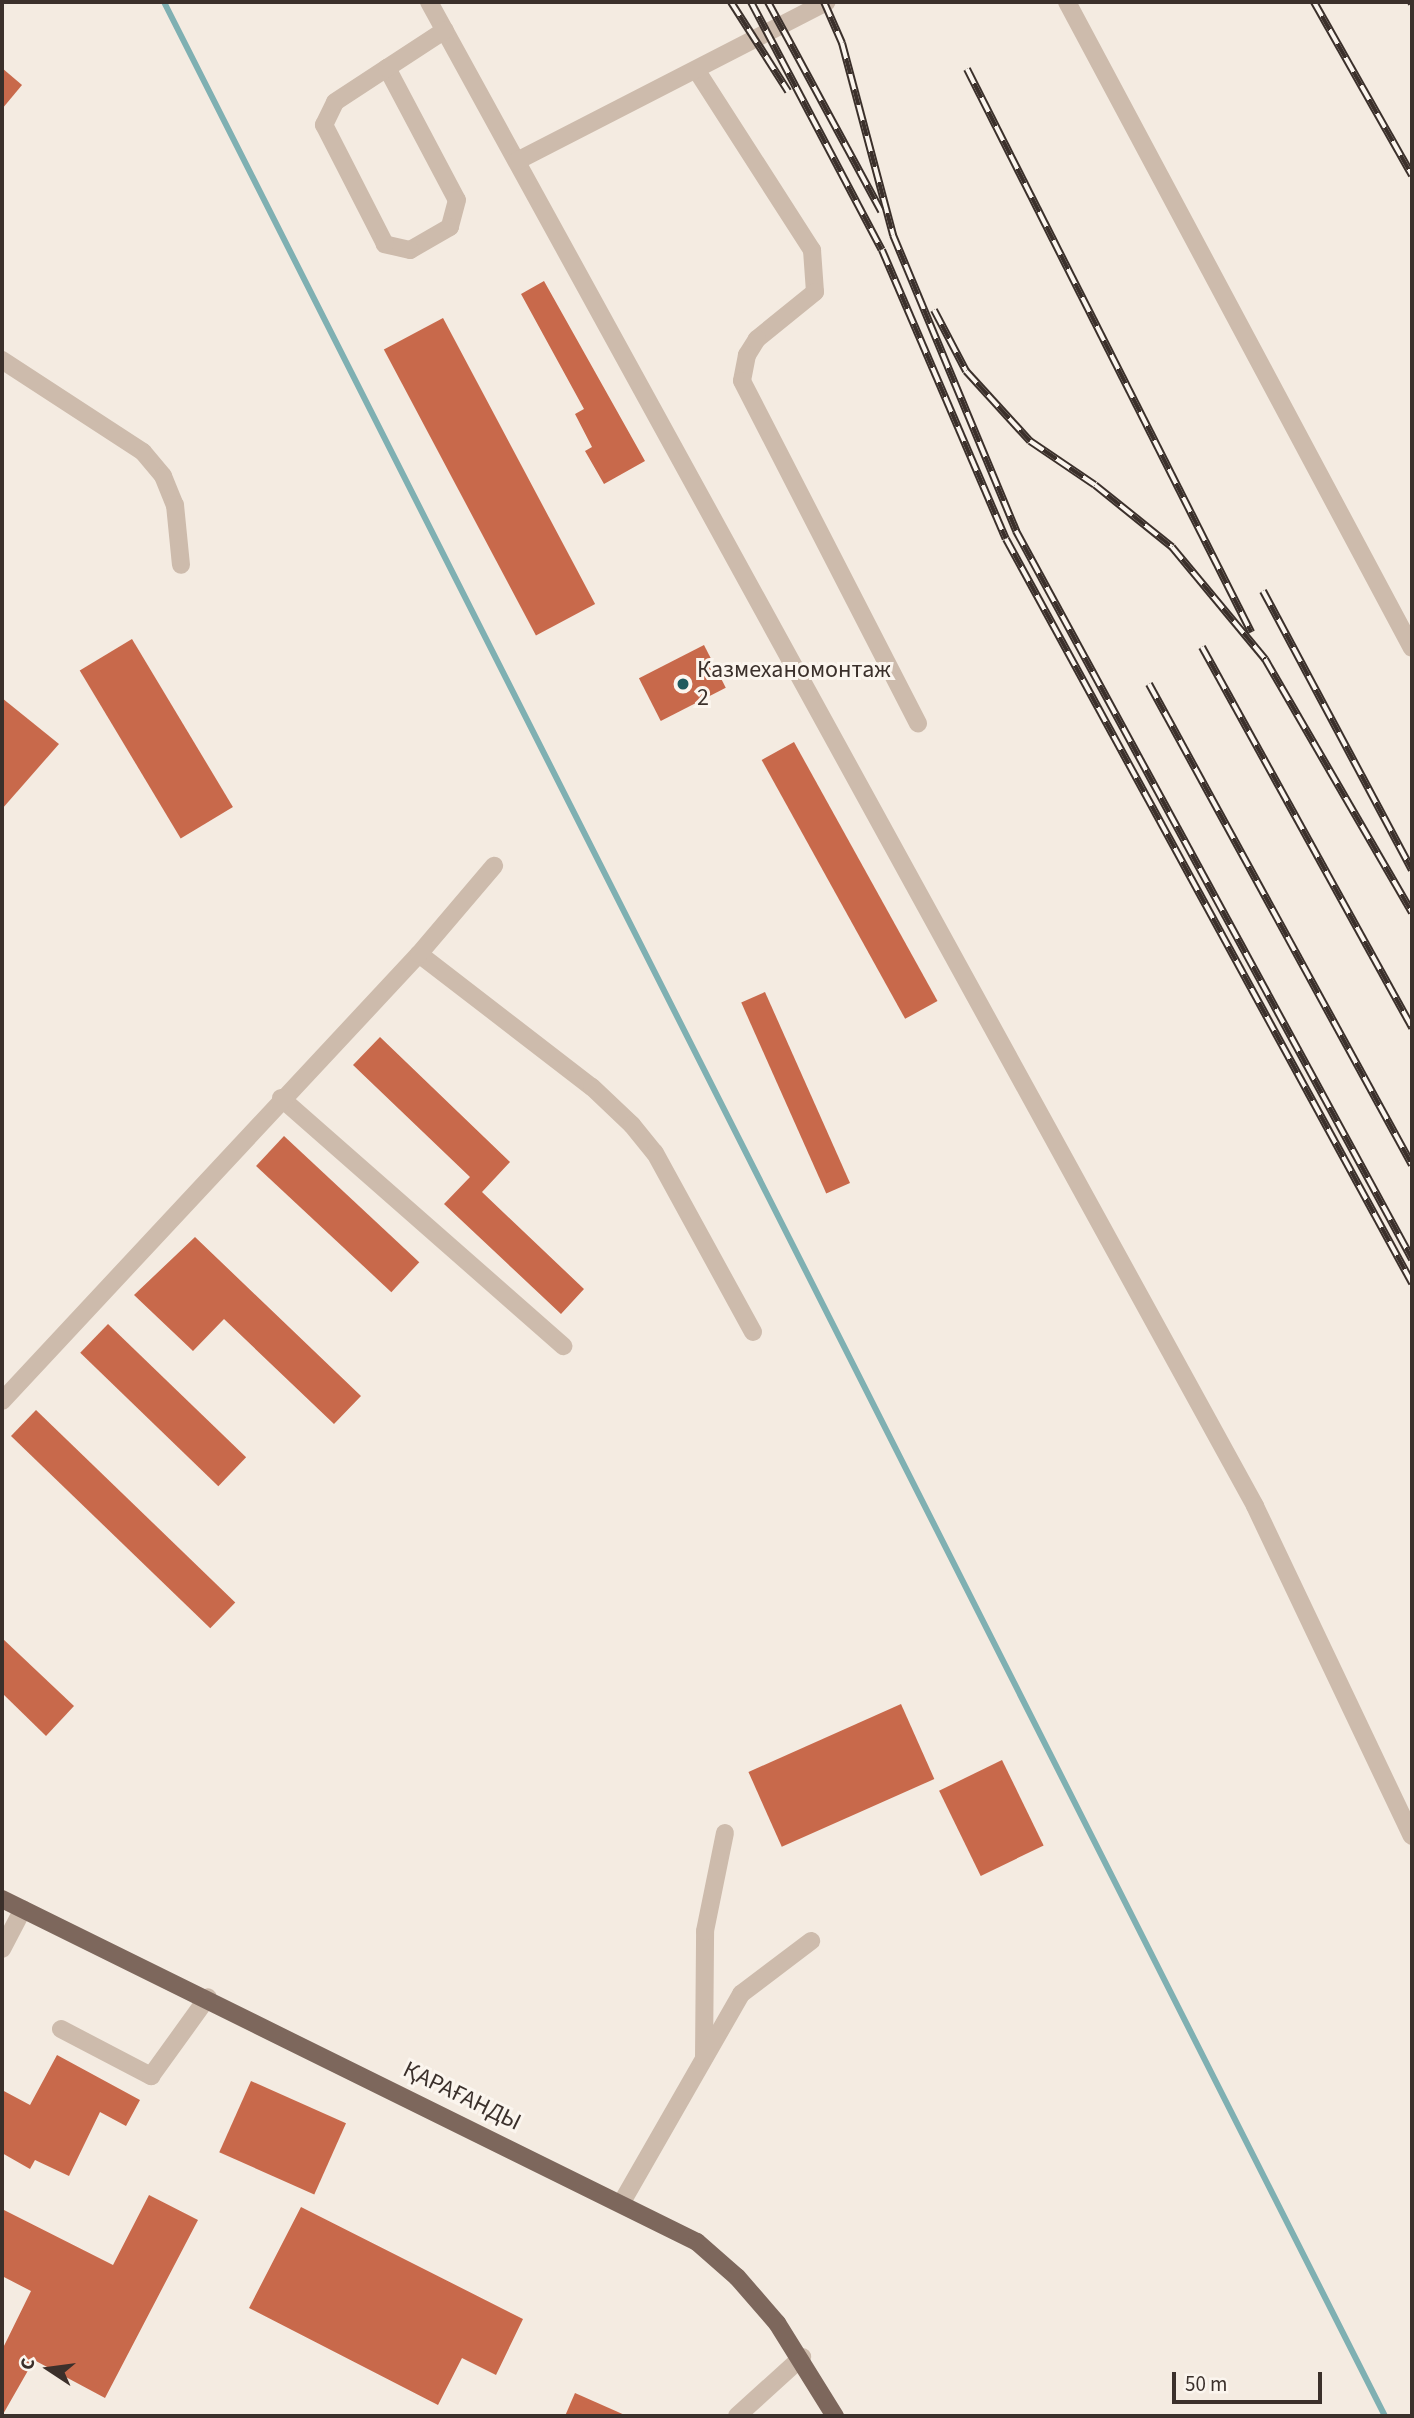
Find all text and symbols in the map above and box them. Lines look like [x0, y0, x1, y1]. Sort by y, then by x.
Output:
place label: Казмеханомонтаж 2 [697, 656, 891, 712]
marker: Казмеханомонтаж 2 [675, 676, 691, 692]
street label: ҚАРАҒАНДЫ [398, 2055, 526, 2137]
north arrow [14, 2334, 84, 2404]
text: С [14, 2356, 42, 2373]
scale bar [1176, 2358, 1326, 2402]
text: 50 m [1185, 2369, 1227, 2399]

